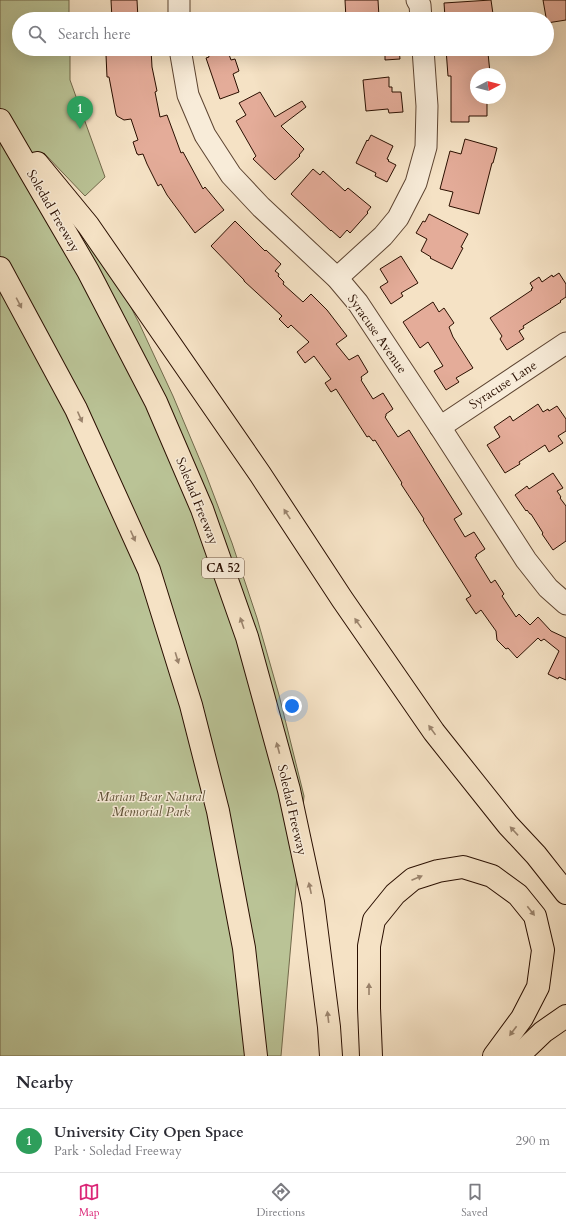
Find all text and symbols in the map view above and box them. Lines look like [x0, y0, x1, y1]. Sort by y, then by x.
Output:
search box [12, 12, 554, 56]
icon: search [26, 23, 48, 45]
text: Search here [58, 24, 131, 44]
north arrow [470, 68, 506, 104]
pin: 1 [67, 96, 93, 129]
street label: Soledad Freeway [22, 166, 84, 256]
street label: Syracuse Avenue [343, 291, 411, 377]
one-way arrow [16, 297, 22, 308]
street label: Syracuse Lane [466, 356, 540, 414]
one-way arrow [77, 412, 83, 423]
street label: Soledad Freeway [171, 455, 223, 547]
one-way arrow [283, 509, 291, 520]
one-way arrow [130, 530, 136, 541]
road number: CA 52 [202, 558, 244, 578]
one-way arrow [239, 617, 245, 629]
one-way arrow [354, 618, 362, 628]
one-way arrow [174, 653, 180, 665]
your location [282, 696, 302, 716]
one-way arrow [428, 724, 436, 735]
one-way arrow [274, 742, 280, 754]
street label: Soledad Freeway [273, 763, 311, 857]
park label: Marian Bear Natural Memorial Park [97, 788, 205, 821]
one-way arrow [509, 826, 519, 836]
one-way arrow [412, 875, 424, 881]
one-way arrow [307, 882, 313, 895]
one-way arrow [526, 905, 535, 916]
one-way arrow [366, 982, 372, 995]
one-way arrow [325, 1011, 331, 1023]
one-way arrow [508, 1025, 517, 1036]
text: Nearby [16, 1071, 73, 1094]
text: University City Open Space [54, 1122, 244, 1142]
text: 1 [26, 1132, 32, 1150]
text: 290 m [516, 1132, 550, 1150]
text: Park · Soledad Freeway [54, 1142, 182, 1160]
tab: Map [78, 1181, 100, 1220]
tab: Directions [256, 1181, 305, 1220]
tab: Saved [461, 1181, 488, 1220]

